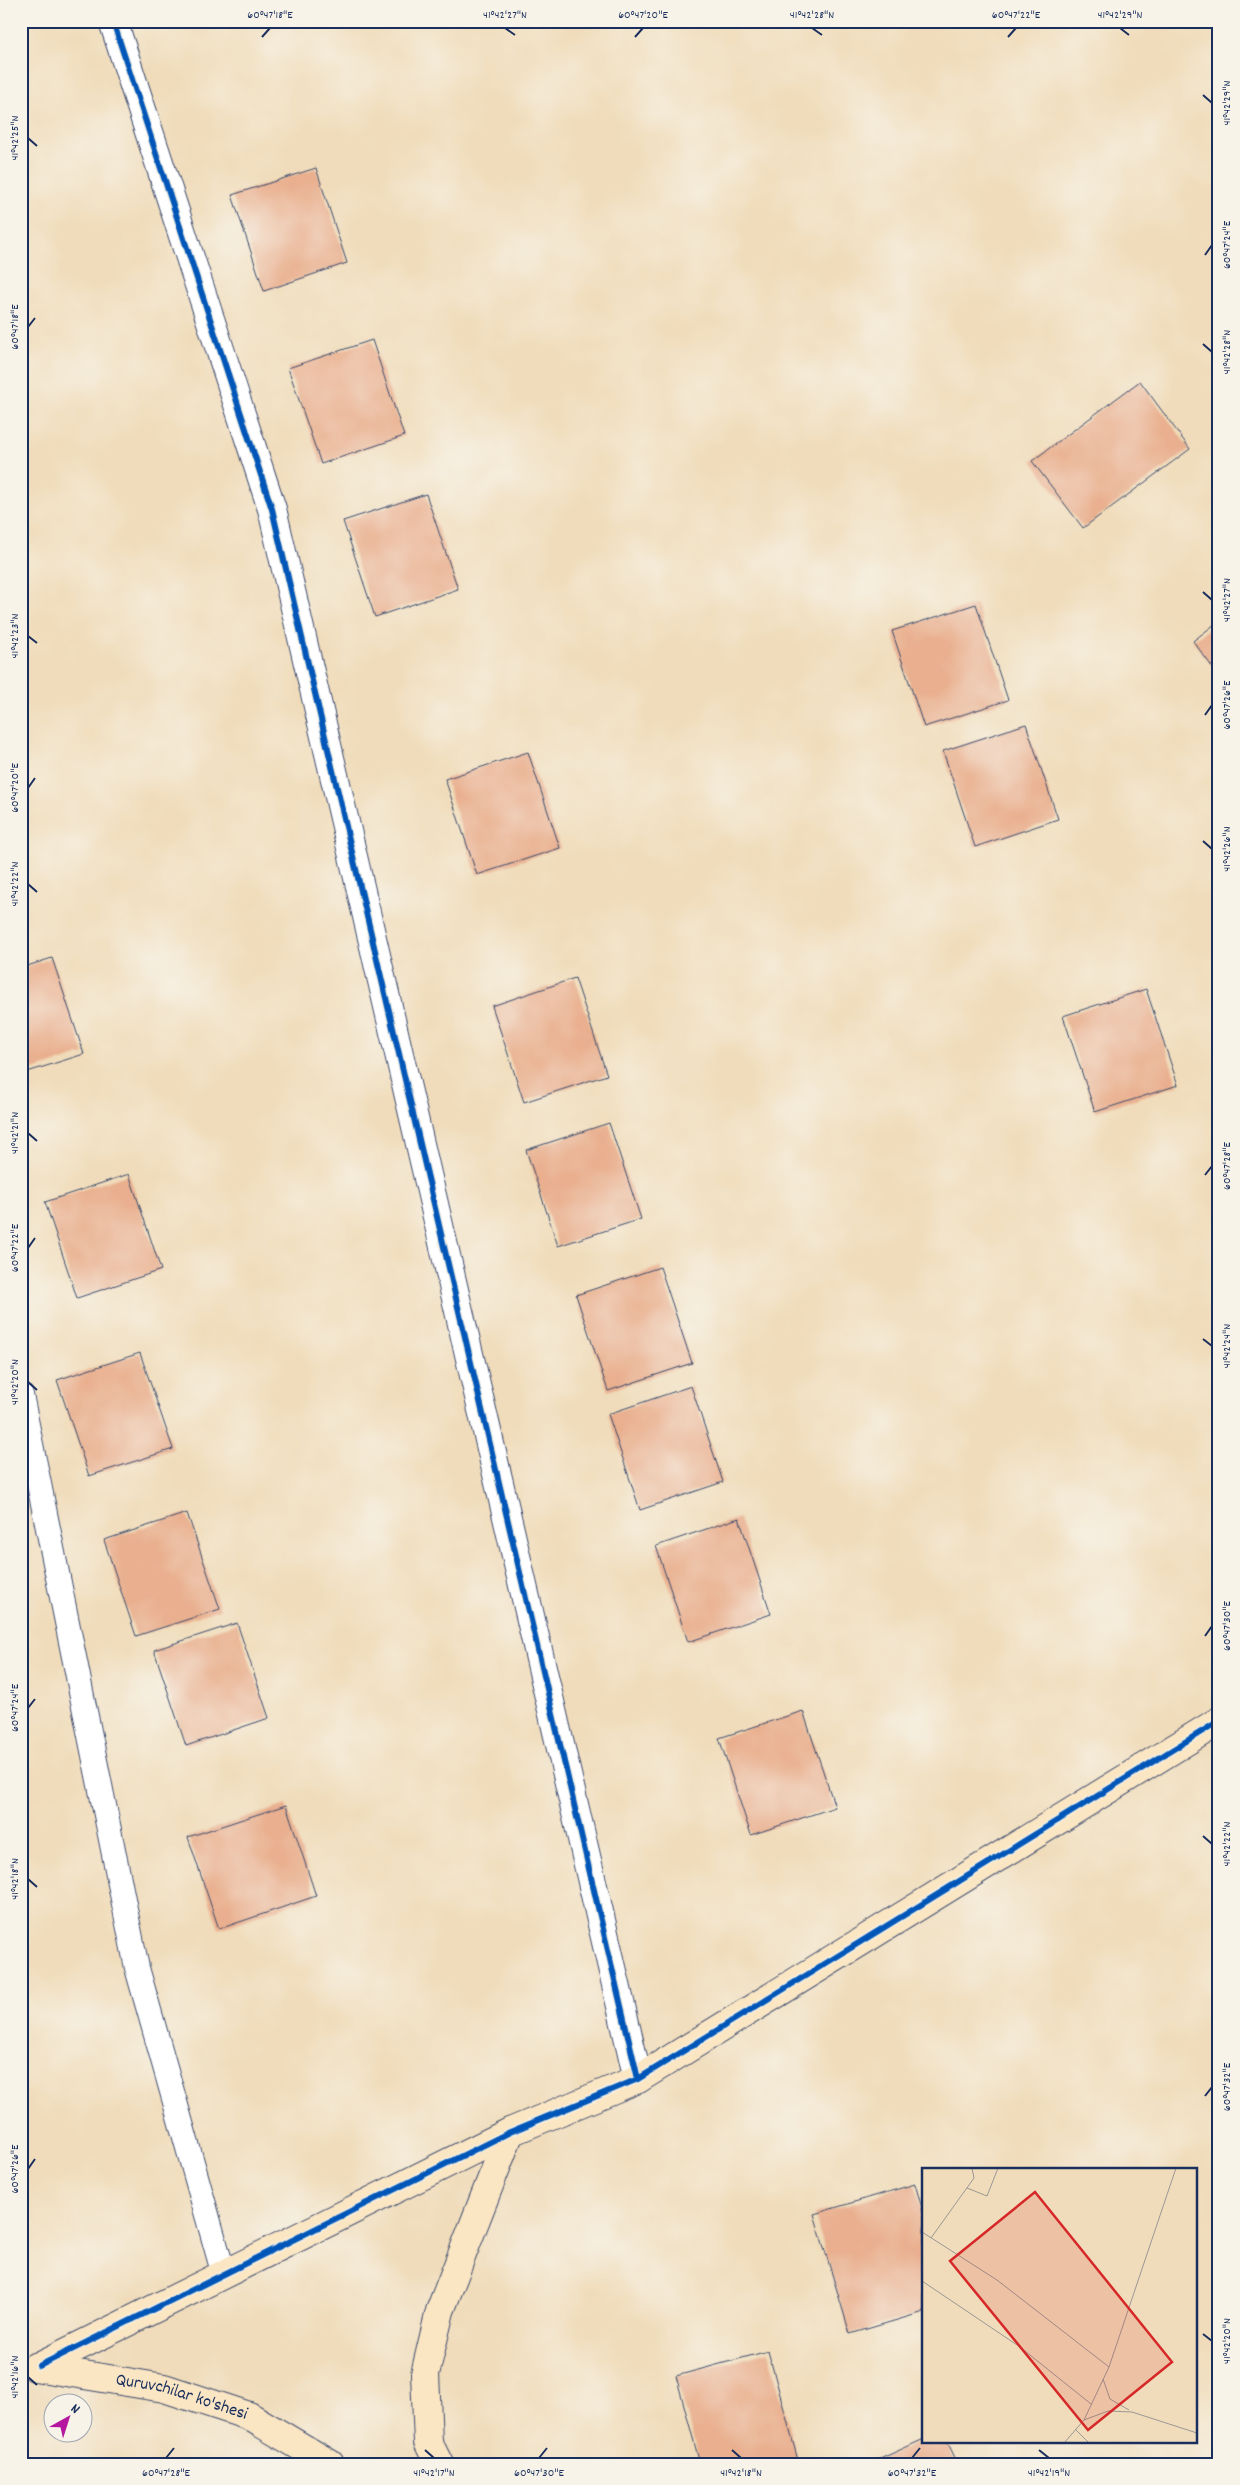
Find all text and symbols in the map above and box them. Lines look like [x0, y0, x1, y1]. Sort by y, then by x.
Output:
text: 60°47'18"E [247, 7, 293, 24]
text: 41°42'27"N [483, 7, 527, 24]
text: 60°47'20"E [618, 7, 668, 24]
text: 41°42'28"N [790, 7, 834, 24]
text: 60°47'22"E [992, 7, 1041, 24]
text: 41°42'29"N [1098, 7, 1143, 24]
text: 41°42'29"N [1219, 80, 1236, 126]
text: 41°42'25"N [7, 115, 24, 161]
text: 60°47'24"E [1219, 220, 1236, 269]
text: 60°47'18"E [7, 304, 24, 350]
text: 41°42'28"N [1219, 330, 1236, 374]
text: 41°42'27"N [1219, 578, 1236, 622]
text: 41°42'23"N [7, 614, 24, 658]
text: 60°47'26"E [1219, 680, 1236, 730]
text: 60°47'20"E [7, 763, 24, 813]
text: 41°42'26"N [1219, 826, 1236, 872]
text: 41°42'22"N [7, 862, 24, 906]
text: 41°42'21"N [7, 1112, 24, 1154]
text: 60°47'28"E [1219, 1141, 1236, 1190]
text: 60°47'22"E [7, 1223, 24, 1272]
text: 41°42'24"N [1219, 1324, 1236, 1368]
text: 41°42'20"N [7, 1359, 24, 1405]
text: 60°47'30"E [1219, 1601, 1236, 1651]
text: 60°47'24"E [7, 1683, 24, 1732]
text: 41°42'22"N [1219, 1822, 1236, 1866]
text: 41°42'18"N [7, 1858, 24, 1900]
text: 60°47'32"E [1219, 2062, 1236, 2111]
text: 60°47'26"E [7, 2144, 24, 2194]
inset map [922, 2168, 1198, 2442]
text: 41°42'20"N [1219, 2318, 1236, 2364]
text: 41°42'16"N [7, 2356, 24, 2398]
street label: Quruvchilar ko'shesi [114, 2368, 251, 2427]
north arrow [42, 2392, 92, 2442]
text: N [66, 2400, 84, 2419]
text: 60°47'28"E [142, 2465, 191, 2482]
text: 41°42'17"N [413, 2465, 455, 2482]
text: 60°47'30"E [514, 2465, 564, 2482]
text: 41°42'18"N [720, 2465, 762, 2482]
text: 60°47'32"E [888, 2465, 937, 2482]
text: 41°42'19"N [1028, 2465, 1070, 2482]

